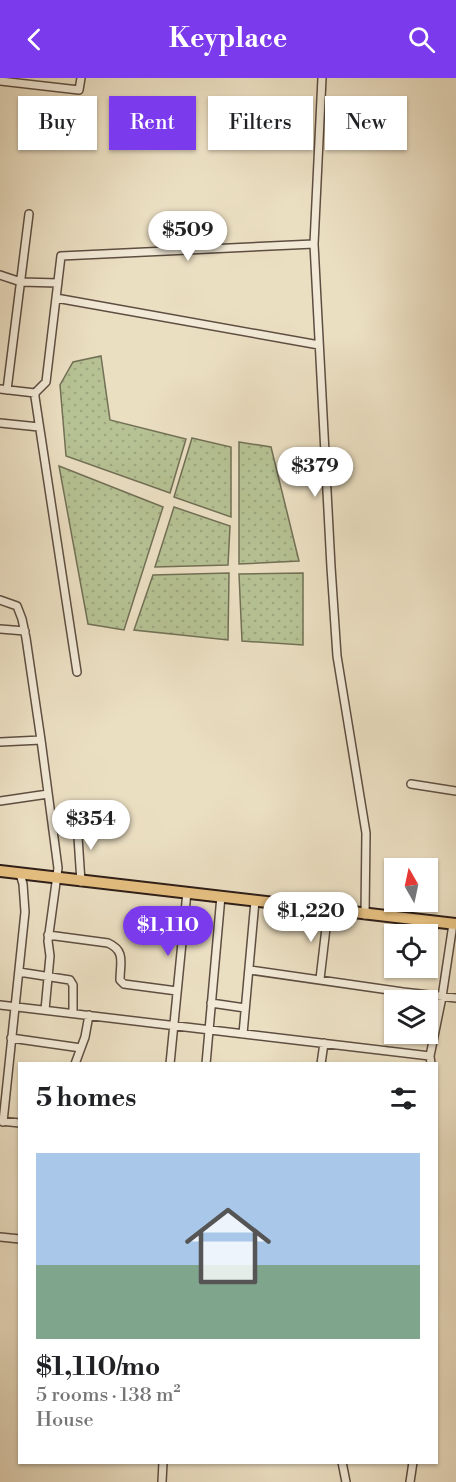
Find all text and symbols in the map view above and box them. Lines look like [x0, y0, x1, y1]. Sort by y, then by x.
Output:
text: Keyplace [169, 22, 287, 56]
icon: back [18, 23, 51, 56]
icon: search [405, 23, 438, 56]
chip: Buy [18, 96, 97, 150]
chip: Rent [109, 96, 196, 150]
chip: Filters [208, 96, 313, 150]
chip: New [325, 96, 407, 150]
pin: $509 [152, 211, 224, 262]
text: $509 [162, 218, 214, 243]
pin: $379 [279, 447, 351, 498]
text: $379 [291, 454, 339, 479]
pin: $354 [55, 800, 127, 851]
text: $354 [66, 807, 116, 832]
north arrow [384, 858, 438, 912]
map controls [384, 858, 438, 1044]
pin: $1,220 [262, 892, 360, 943]
text: $1,220 [277, 899, 345, 924]
pin: $1,110 [119, 906, 217, 957]
text: $1,110 [137, 913, 199, 938]
button: locate [384, 924, 438, 978]
button: layers [384, 990, 438, 1044]
text: 5 homes [36, 1082, 136, 1114]
icon: filters [387, 1082, 420, 1115]
icon: home [174, 1192, 282, 1300]
text: $1,110/mo [36, 1351, 160, 1383]
text: 5 rooms · 138 m² [36, 1383, 180, 1408]
text: House [36, 1408, 94, 1433]

